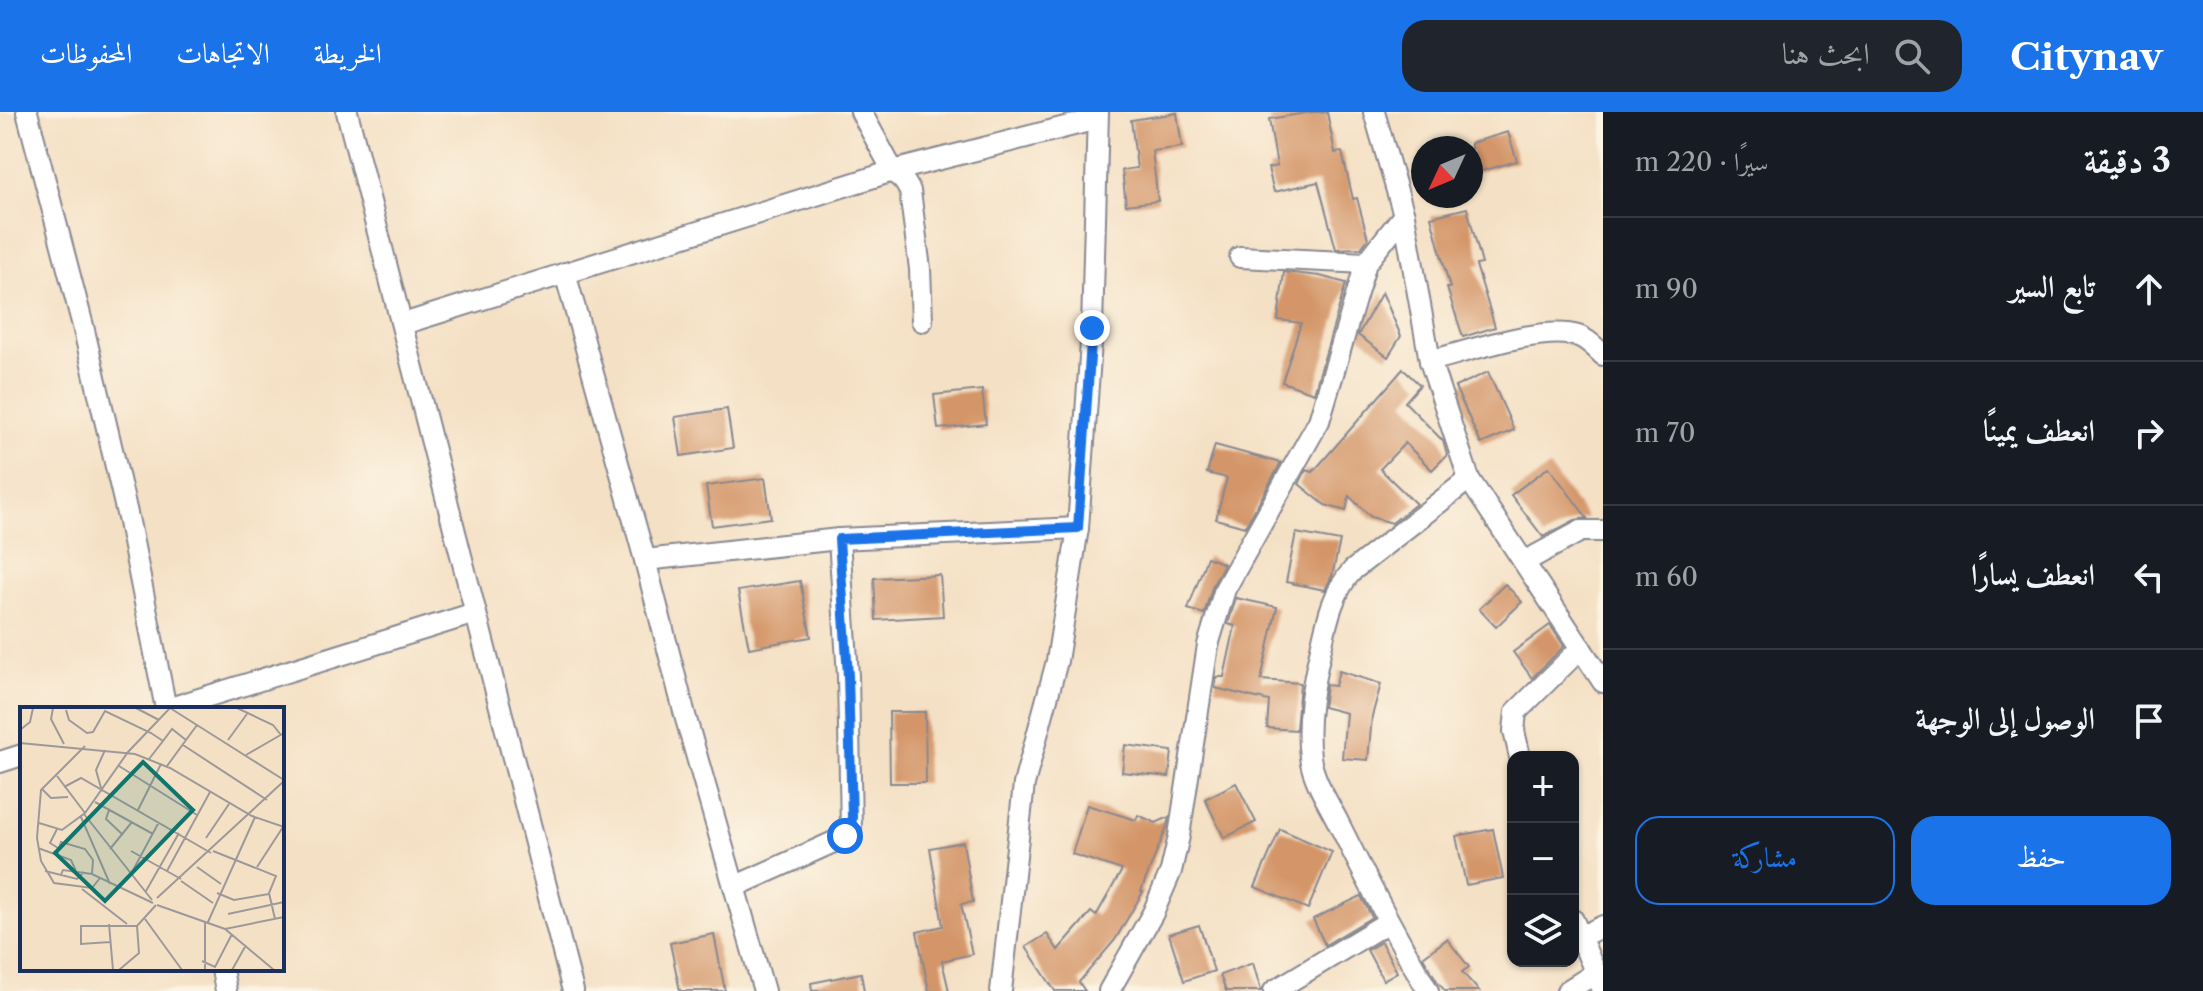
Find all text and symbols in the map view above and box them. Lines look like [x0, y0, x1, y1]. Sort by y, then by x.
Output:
search box [1402, 20, 1962, 92]
text: Citynav [2010, 33, 2163, 80]
icon: search [1890, 34, 1934, 78]
text: ابحث هنا [1782, 35, 1870, 72]
text: المحفوظات [40, 36, 132, 70]
text: الاتجاهات [176, 36, 270, 70]
text: الخريطة [314, 36, 382, 70]
north arrow [1411, 136, 1483, 208]
text: 3 دقيقة [2084, 139, 2171, 181]
text: سيرًا · 220 m [1635, 146, 1768, 178]
icon: ahead [2127, 267, 2171, 311]
text: تابع السير [2009, 268, 2095, 305]
text: 90 m [1635, 273, 1698, 305]
route end [1074, 310, 1110, 346]
icon: right [2127, 411, 2171, 455]
text: انعطف يمينًا [1983, 412, 2095, 449]
text: 70 m [1635, 417, 1695, 449]
icon: left [2127, 555, 2171, 599]
text: انعطف يسارًا [1971, 556, 2095, 593]
text: 60 m [1635, 561, 1698, 593]
icon: arrive [2127, 699, 2171, 743]
text: الوصول إلى الوجهة [1916, 700, 2095, 737]
inset map [20, 707, 284, 971]
map controls [1507, 751, 1579, 967]
button: + [1507, 751, 1579, 823]
button: مشاركة [1635, 816, 1895, 905]
button: حفظ [1911, 816, 2171, 905]
route start [827, 818, 863, 854]
button: − [1507, 823, 1579, 895]
button: layers [1507, 895, 1579, 967]

